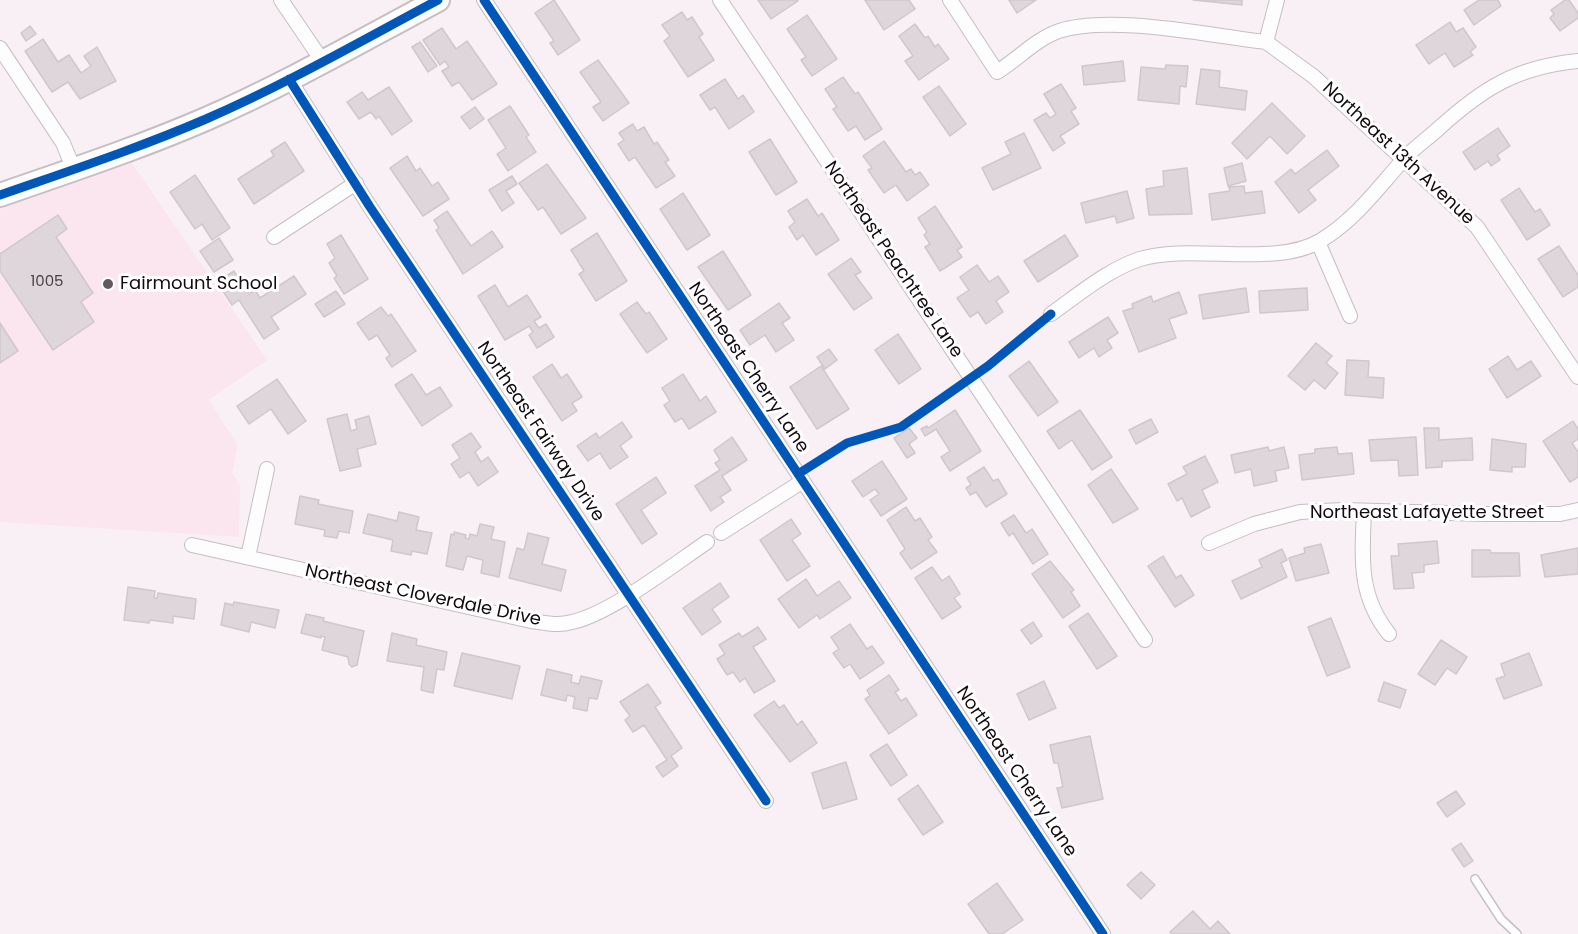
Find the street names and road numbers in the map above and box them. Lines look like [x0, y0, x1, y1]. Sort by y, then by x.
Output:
street label: Northeast 13th Avenue [1318, 78, 1478, 230]
street label: Northeast Peachtree Lane [819, 158, 967, 362]
street label: Northeast Cherry Lane [683, 279, 813, 457]
street label: Northeast Fairway Drive [472, 338, 608, 526]
street label: Northeast Lafayette Street [1310, 502, 1544, 524]
street label: Northeast Cloverdale Drive [303, 560, 543, 632]
street label: Northeast Cherry Lane [951, 683, 1081, 861]

